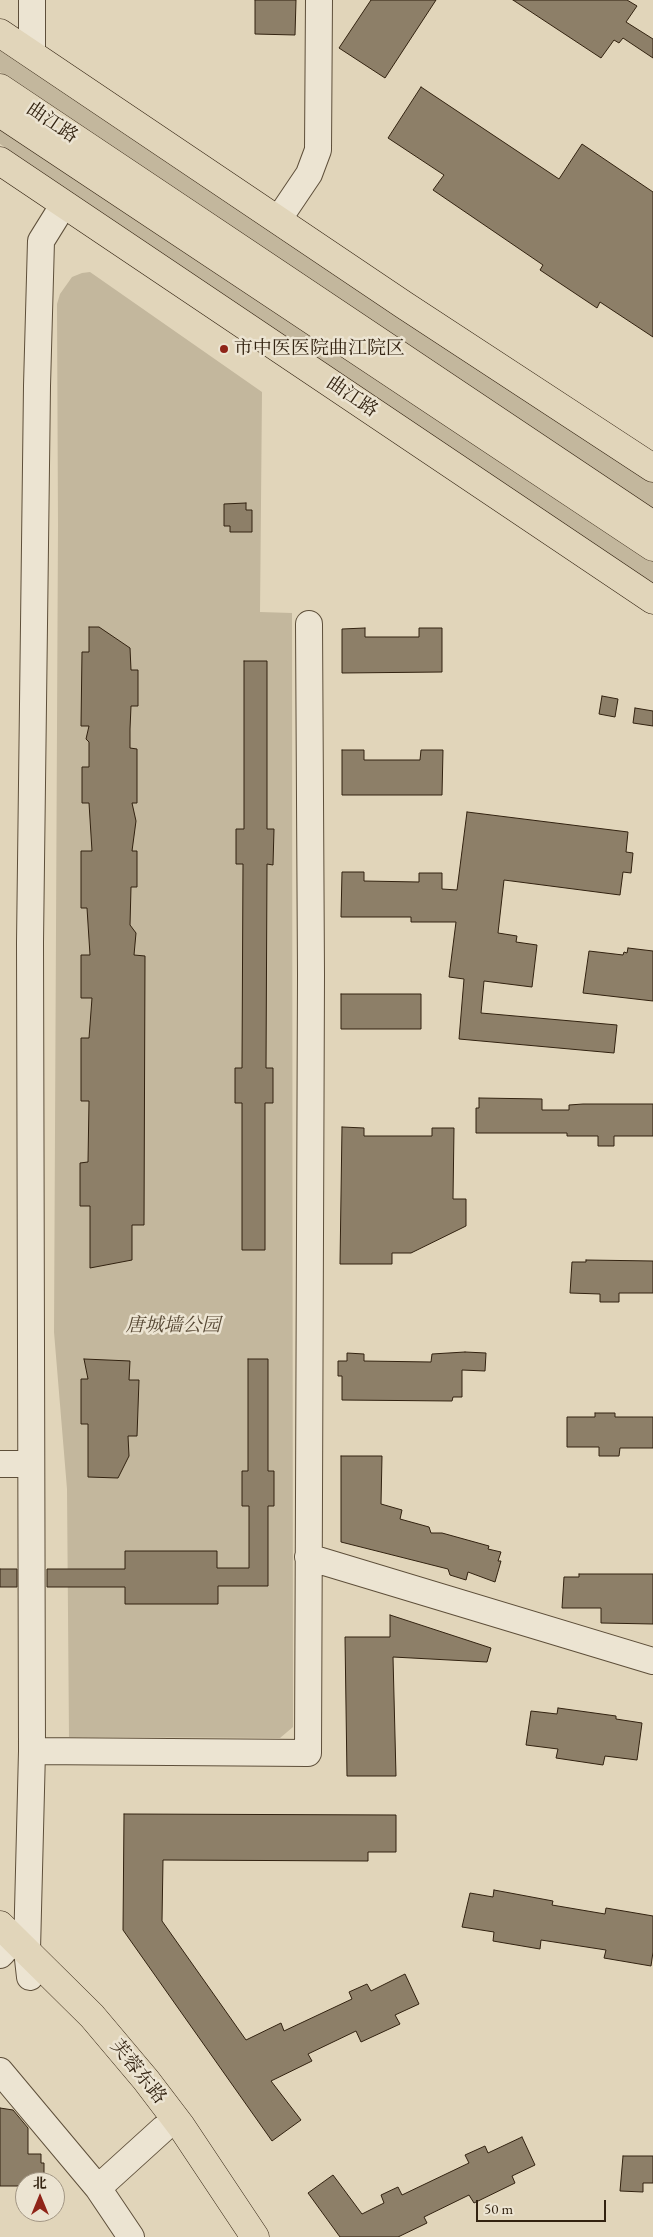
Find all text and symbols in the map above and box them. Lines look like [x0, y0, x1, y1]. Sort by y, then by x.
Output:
street label: 曲江路 [22, 98, 82, 148]
place label: 市中医医院曲江院区 [234, 338, 405, 360]
marker: 市中医医院曲江院区 [218, 343, 230, 355]
street label: 曲江路 [322, 372, 382, 422]
park label: 唐城墙公园 [126, 1315, 220, 1337]
street label: 芙蓉东路 [105, 2035, 171, 2109]
north arrow [15, 2172, 65, 2222]
text: 北 [33, 2174, 47, 2192]
scale bar [478, 2190, 608, 2222]
text: 50 m [484, 2199, 513, 2218]

